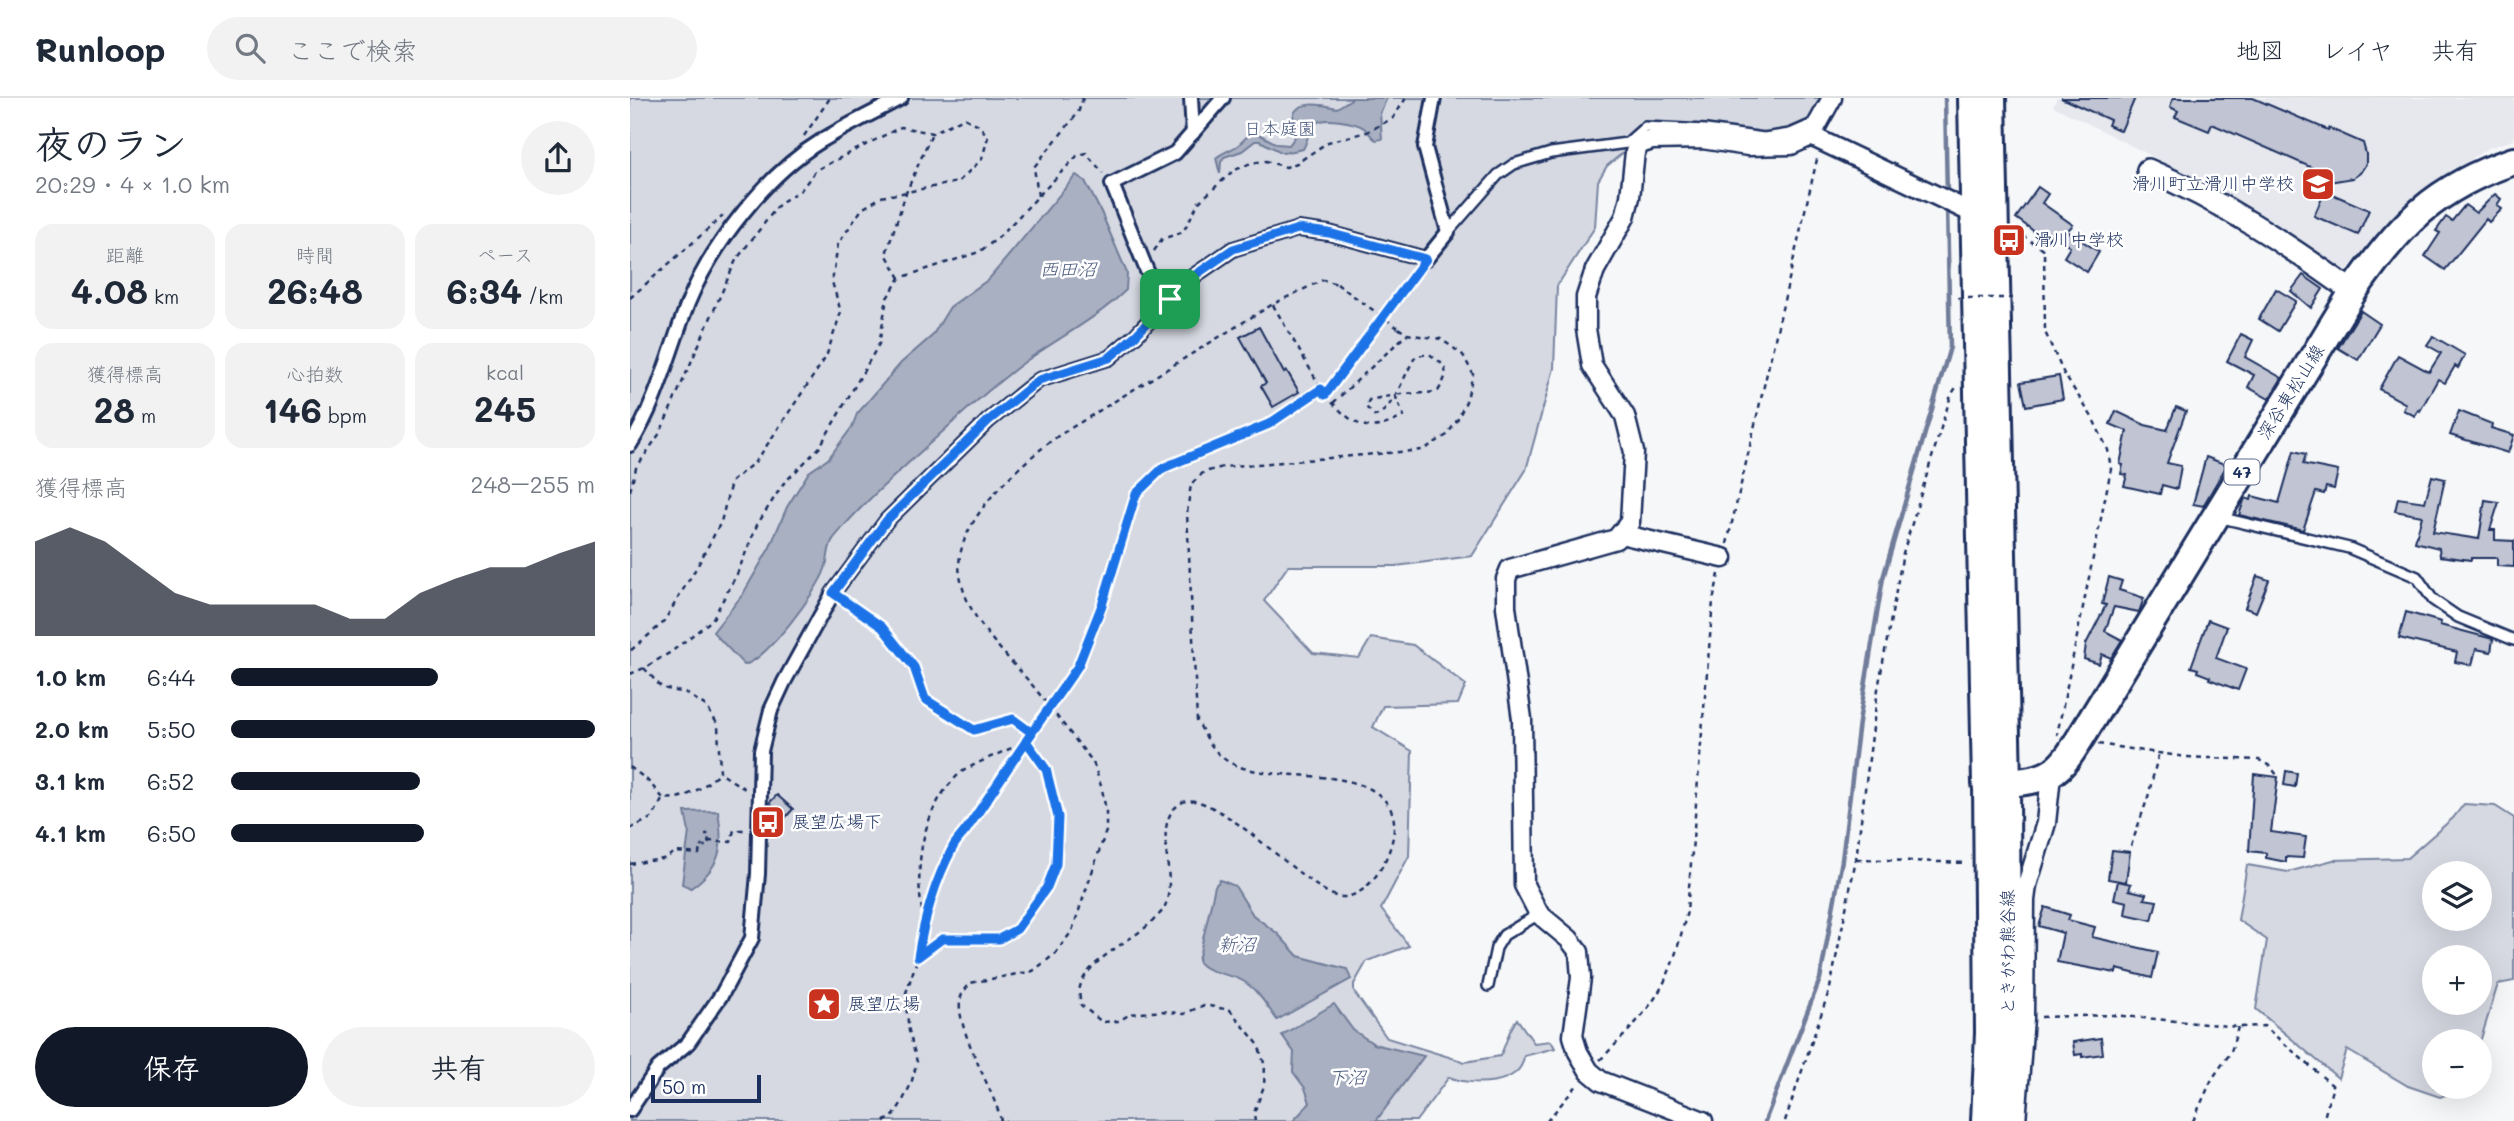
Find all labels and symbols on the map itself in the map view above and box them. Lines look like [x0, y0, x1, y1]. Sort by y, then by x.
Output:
park label: 日本庭園 [1244, 116, 1316, 140]
school or university icon: 滑川町立滑川中学校 [2299, 165, 2337, 203]
place label: 滑川町立滑川中学校 [2132, 171, 2294, 195]
bus stop icon: 滑川中学校 [1990, 221, 2028, 259]
place label: 滑川中学校 [2034, 227, 2124, 251]
water label: 西田沼 [1039, 256, 1098, 281]
pin [1140, 269, 1200, 329]
street label: 深谷東松山線 [2251, 339, 2329, 444]
road number: 47 [2224, 460, 2260, 484]
bus stop icon: 展望広場下 [749, 803, 787, 841]
place label: 展望広場下 [792, 809, 882, 833]
street label: ときがわ熊谷線 [1995, 889, 2019, 1015]
water label: 新沼 [1218, 931, 1258, 956]
place icon: 展望広場 [805, 985, 843, 1023]
place label: 展望広場 [848, 991, 920, 1015]
water label: 下沼 [1328, 1064, 1368, 1089]
scale bar [651, 1072, 761, 1104]

